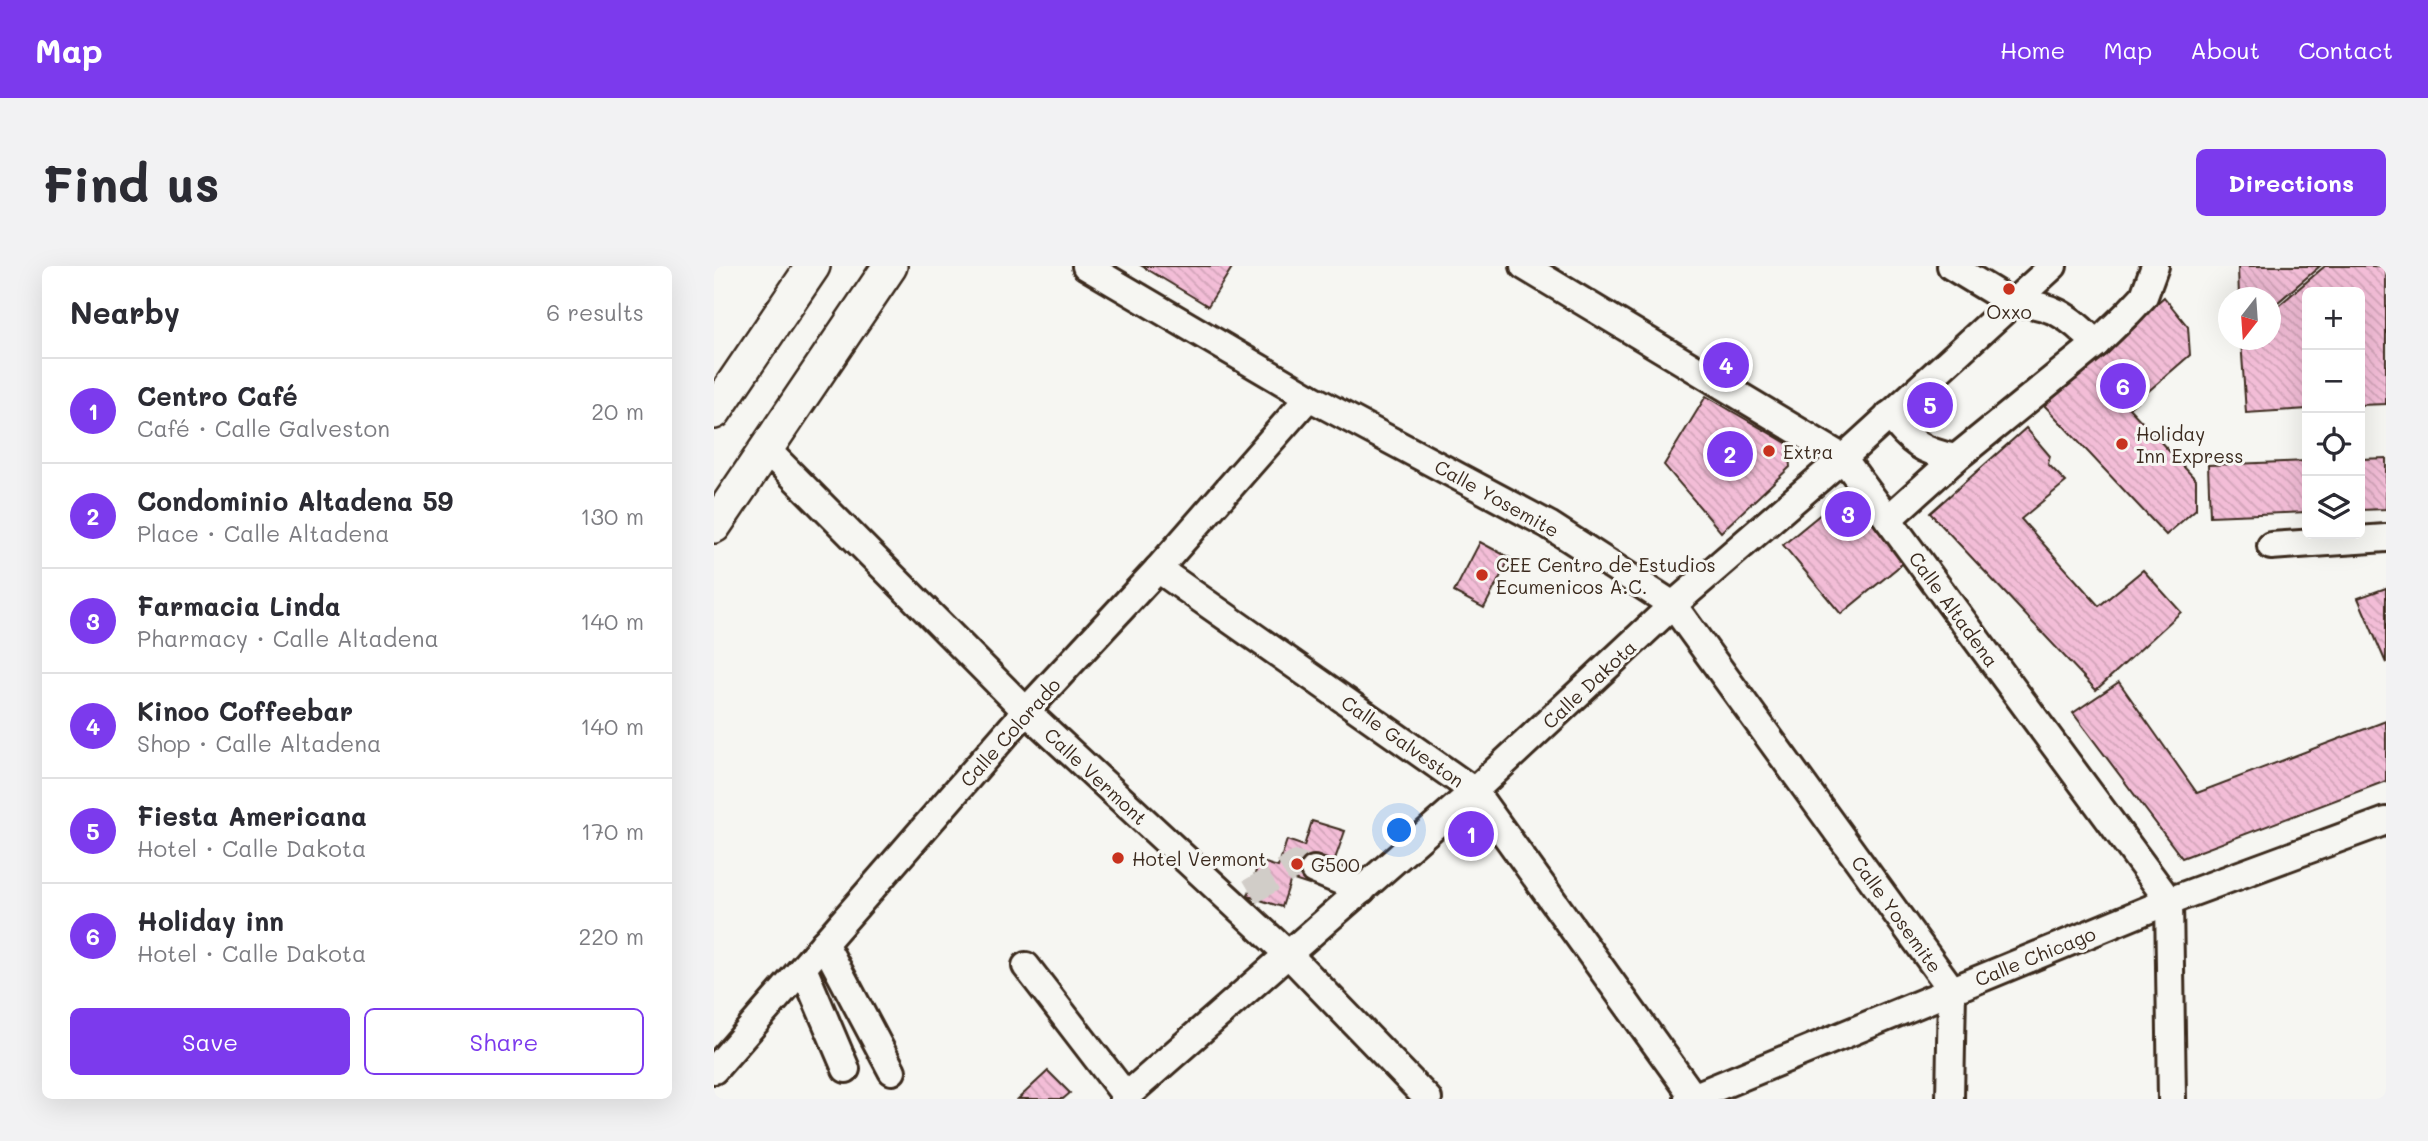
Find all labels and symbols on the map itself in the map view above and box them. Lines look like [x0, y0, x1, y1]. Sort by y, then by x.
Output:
marker: Oxxo [2001, 281, 2017, 297]
north arrow [2218, 287, 2281, 350]
place label: Oxxo [1986, 299, 2032, 324]
pin: 4 [1703, 339, 1749, 391]
pin: 6 [2100, 360, 2146, 412]
pin: 5 [1907, 379, 1953, 431]
place label: Holiday Inn Express [2136, 421, 2244, 468]
pin: 2 [1707, 428, 1753, 480]
marker: Holiday Inn Express [2114, 436, 2130, 452]
place label: Extra [1783, 439, 1833, 464]
marker: Extra [1761, 443, 1777, 459]
street label: Calle Yosemite [1430, 453, 1564, 543]
pin: 3 [1825, 488, 1871, 540]
street label: Calle Altadena [1904, 546, 2004, 672]
place label: CEE Centro de Estudios Ecumenicos A.C. [1496, 552, 1716, 599]
marker: CEE Centro de Estudios Ecumenicos A.C. [1474, 567, 1490, 583]
street label: Calle Dakota [1537, 634, 1641, 734]
street label: Calle Colorado [954, 672, 1066, 792]
street label: Calle Galveston [1337, 689, 1469, 793]
street label: Calle Vermont [1039, 722, 1153, 830]
pin: 1 [1448, 808, 1494, 860]
your location [1382, 813, 1416, 847]
place label: Hotel Vermont [1132, 846, 1267, 871]
marker: Hotel Vermont [1110, 850, 1126, 866]
street label: Calle Yosemite [1846, 851, 1948, 977]
place label: G500 [1311, 852, 1360, 877]
marker: G500 [1289, 856, 1305, 872]
street label: Calle Chicago [1971, 920, 2099, 992]

